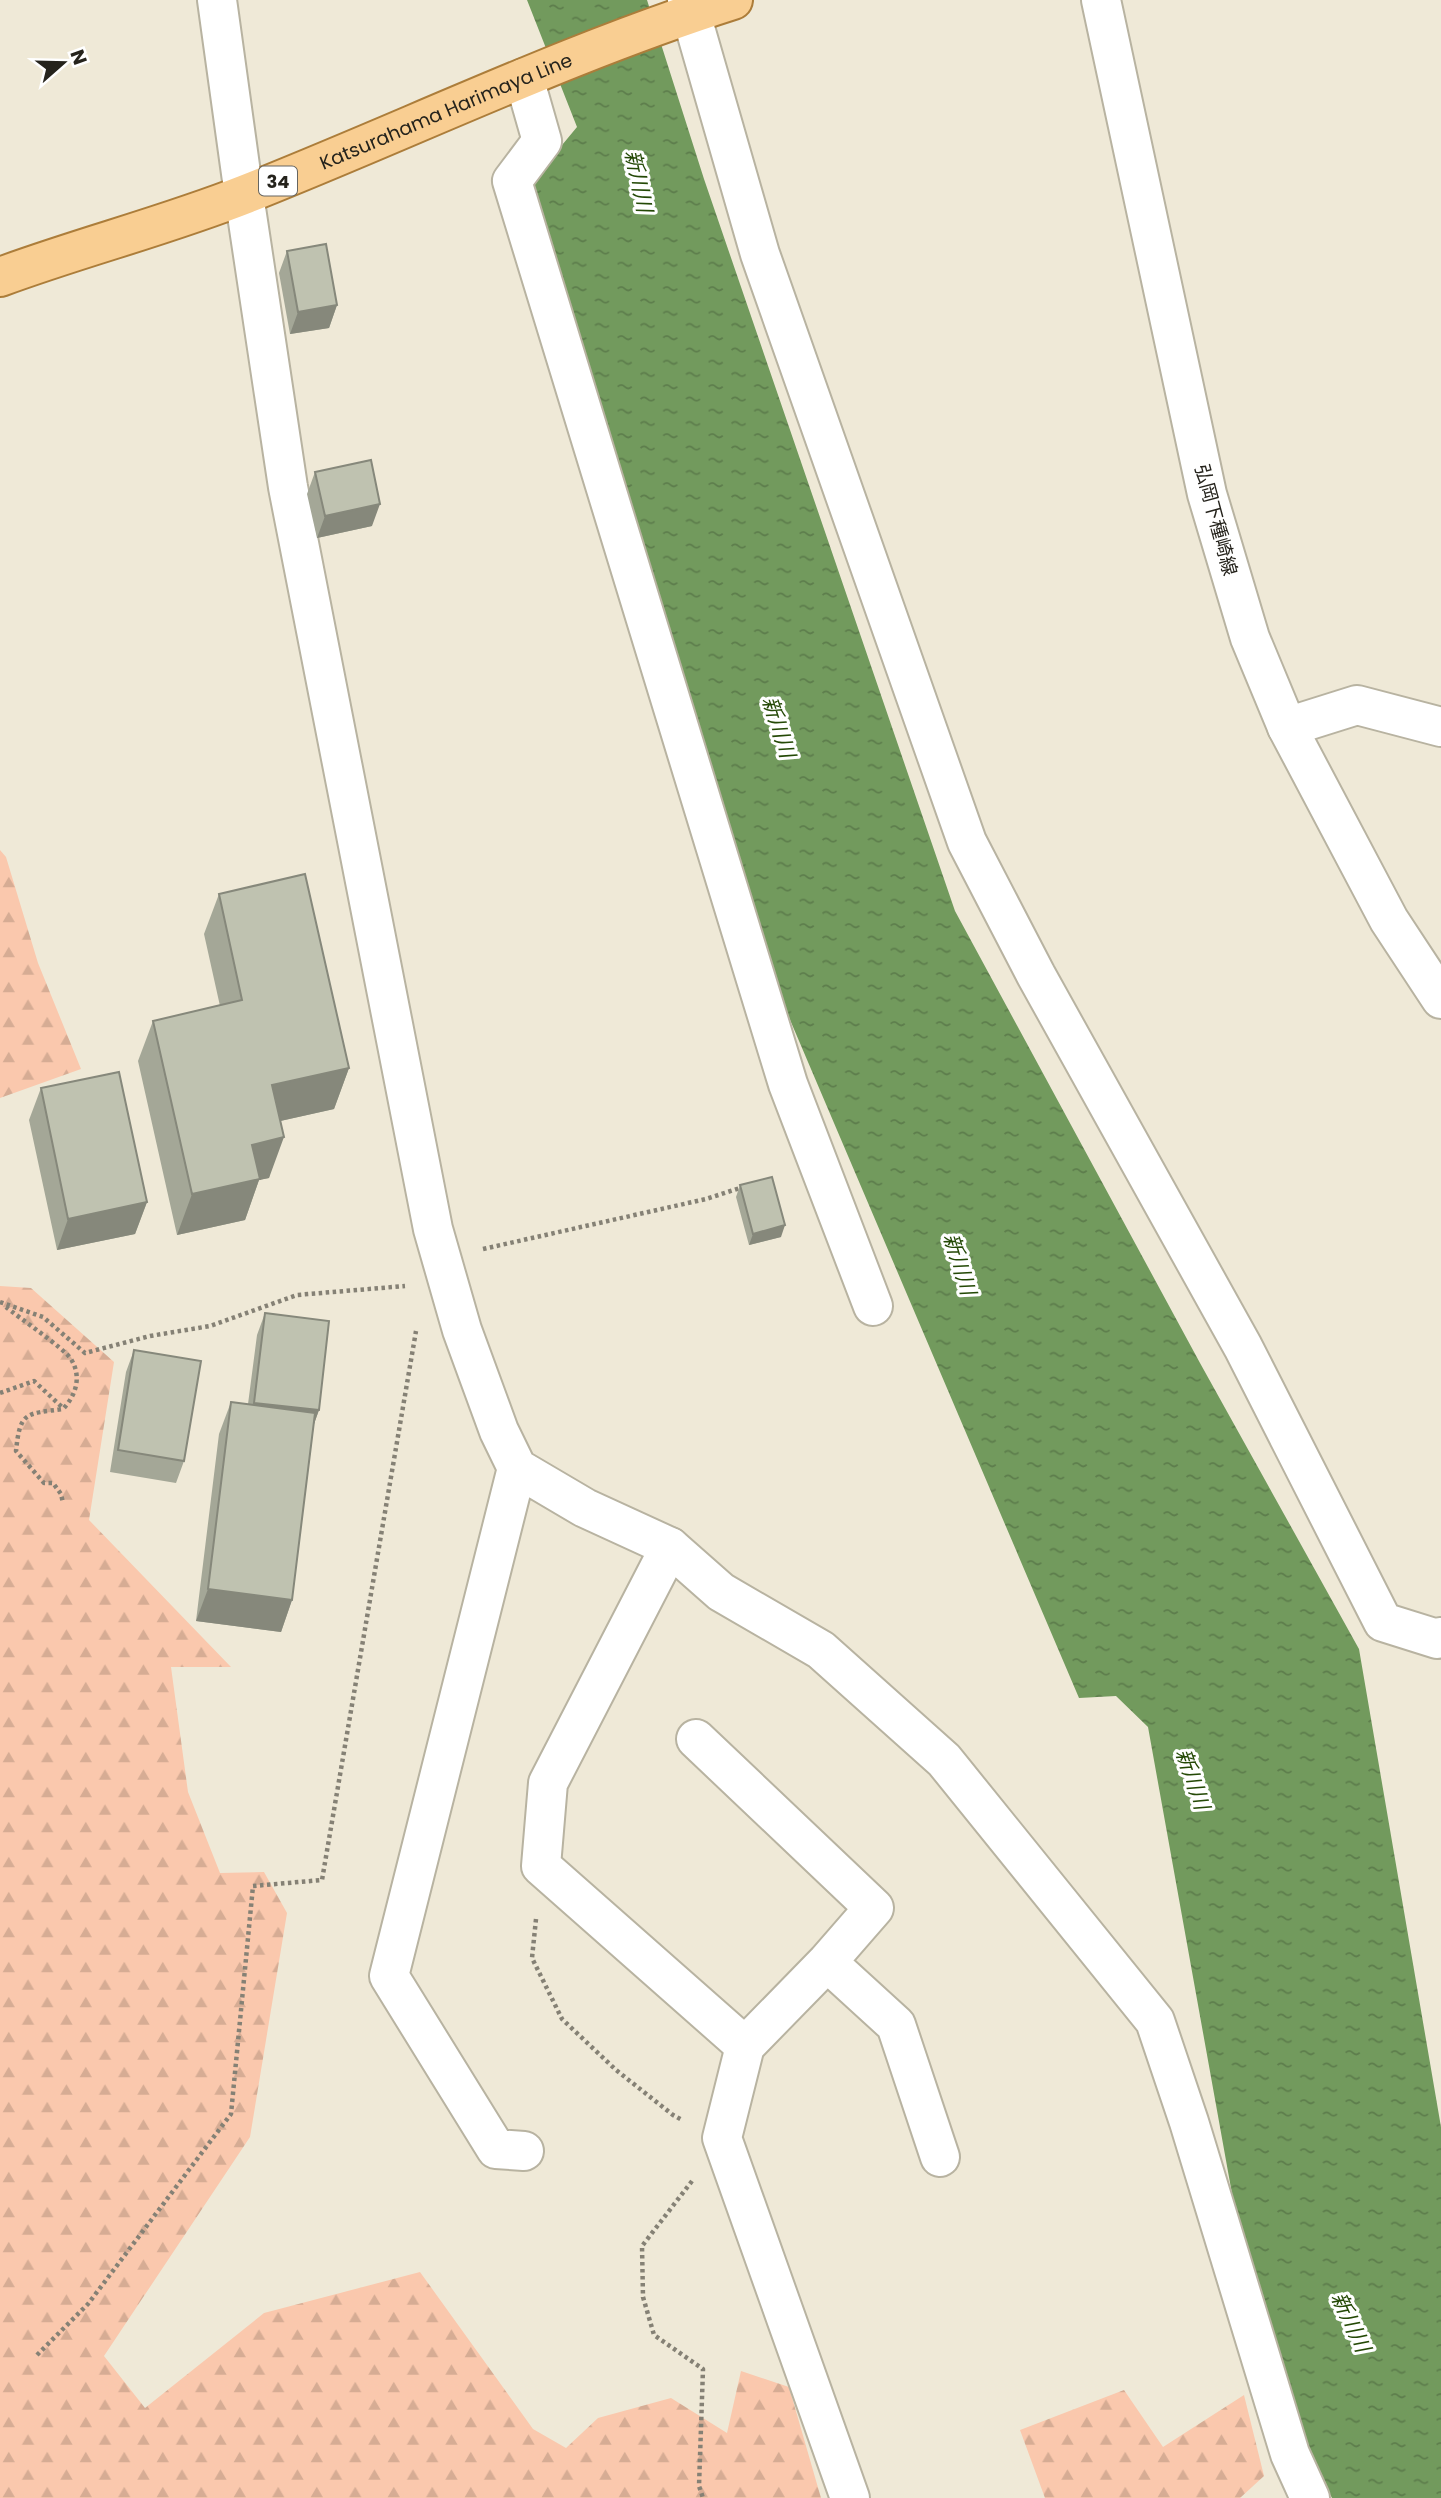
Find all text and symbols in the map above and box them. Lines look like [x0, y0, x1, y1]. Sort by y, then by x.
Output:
north arrow [28, 28, 98, 98]
text: N [63, 46, 94, 69]
street label: Katsurahama Harimaya Line [315, 46, 576, 176]
water label: 新川川 [618, 147, 660, 217]
road number: 34 [259, 166, 297, 196]
street label: 弘岡下種崎線 [1188, 461, 1244, 579]
water label: 新川川 [755, 693, 803, 763]
water label: 新川川 [937, 1230, 984, 1300]
water label: 新川川 [1169, 1744, 1218, 1815]
water label: 新川川 [1325, 2287, 1378, 2358]

